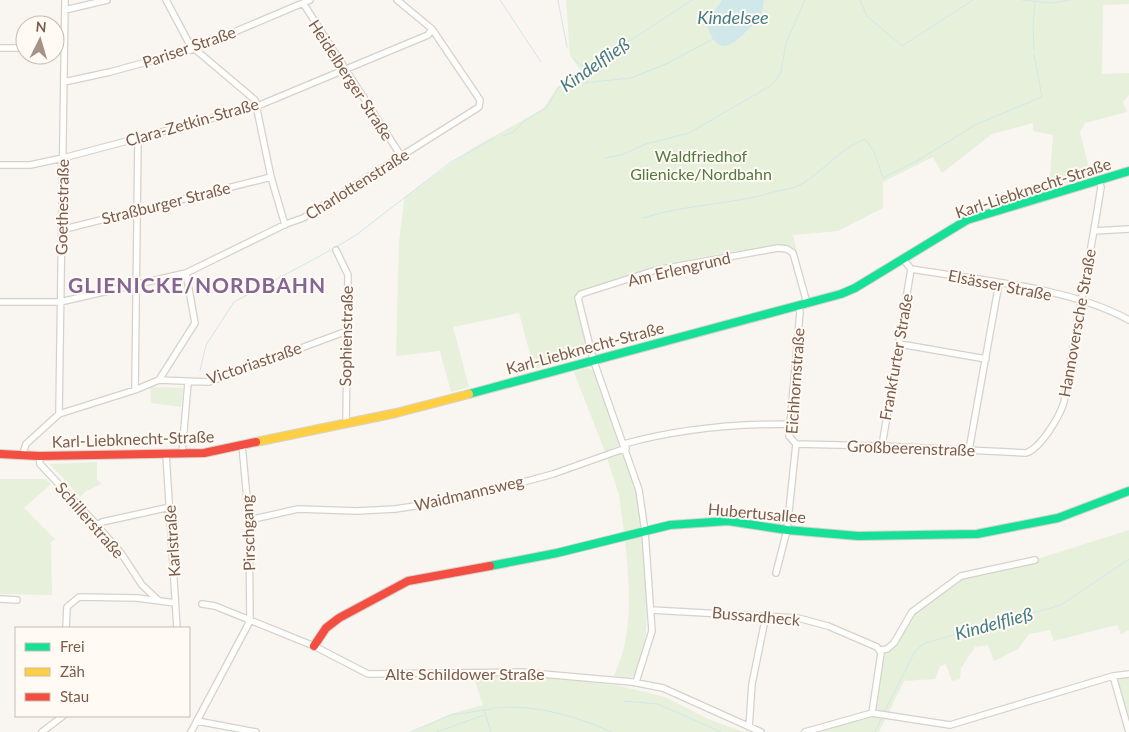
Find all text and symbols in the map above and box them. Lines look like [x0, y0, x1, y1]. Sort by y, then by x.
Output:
water label: Kindelsee [697, 6, 769, 28]
north arrow [15, 15, 65, 65]
street label: Heidelberger Straße [305, 16, 398, 144]
text: N [35, 18, 47, 35]
street label: Pariser Straße [140, 22, 238, 71]
water label: Kindelfließ [555, 32, 633, 96]
street label: Clara-Zetkin-Straße [123, 93, 261, 150]
street label: Charlottenstraße [301, 144, 412, 223]
park label: Waldfriedhof Glienicke/Nordbahn [630, 146, 772, 183]
street label: Karl-Liebknecht-Straße [953, 153, 1113, 222]
street label: Goethestraße [51, 159, 72, 255]
street label: Straßburger Straße [99, 177, 232, 228]
street label: Am Erlengrund [626, 247, 732, 290]
street label: Hannoversche Straße [1054, 247, 1099, 399]
street label: Elsässer Straße [947, 265, 1054, 304]
district label: GLIENICKE/NORDBAHN [68, 272, 326, 297]
street label: Sophienstraße [335, 285, 356, 387]
street label: Frankfurter Straße [875, 292, 916, 422]
street label: Karl-Liebknecht-Straße [504, 317, 666, 378]
street label: Eichhornstraße [781, 327, 808, 435]
street label: Victoriastraße [204, 337, 304, 388]
street label: Karl-Liebknecht-Straße [51, 426, 215, 451]
street label: Großbeerenstraße [847, 436, 975, 459]
street label: Waidmannsweg [412, 471, 525, 514]
street label: Schillerstraße [52, 478, 129, 562]
street label: Pirschgang [237, 495, 258, 571]
street label: Hubertusallee [707, 499, 807, 526]
street label: Karlstraße [160, 504, 183, 578]
street label: Bussardheck [711, 602, 802, 629]
water label: Kindelfließ [952, 602, 1035, 644]
legend [15, 627, 190, 717]
text: Frei [60, 637, 85, 655]
text: Zäh [60, 662, 85, 680]
street label: Alte Schildower Straße [385, 664, 545, 683]
text: Stau [60, 687, 89, 705]

